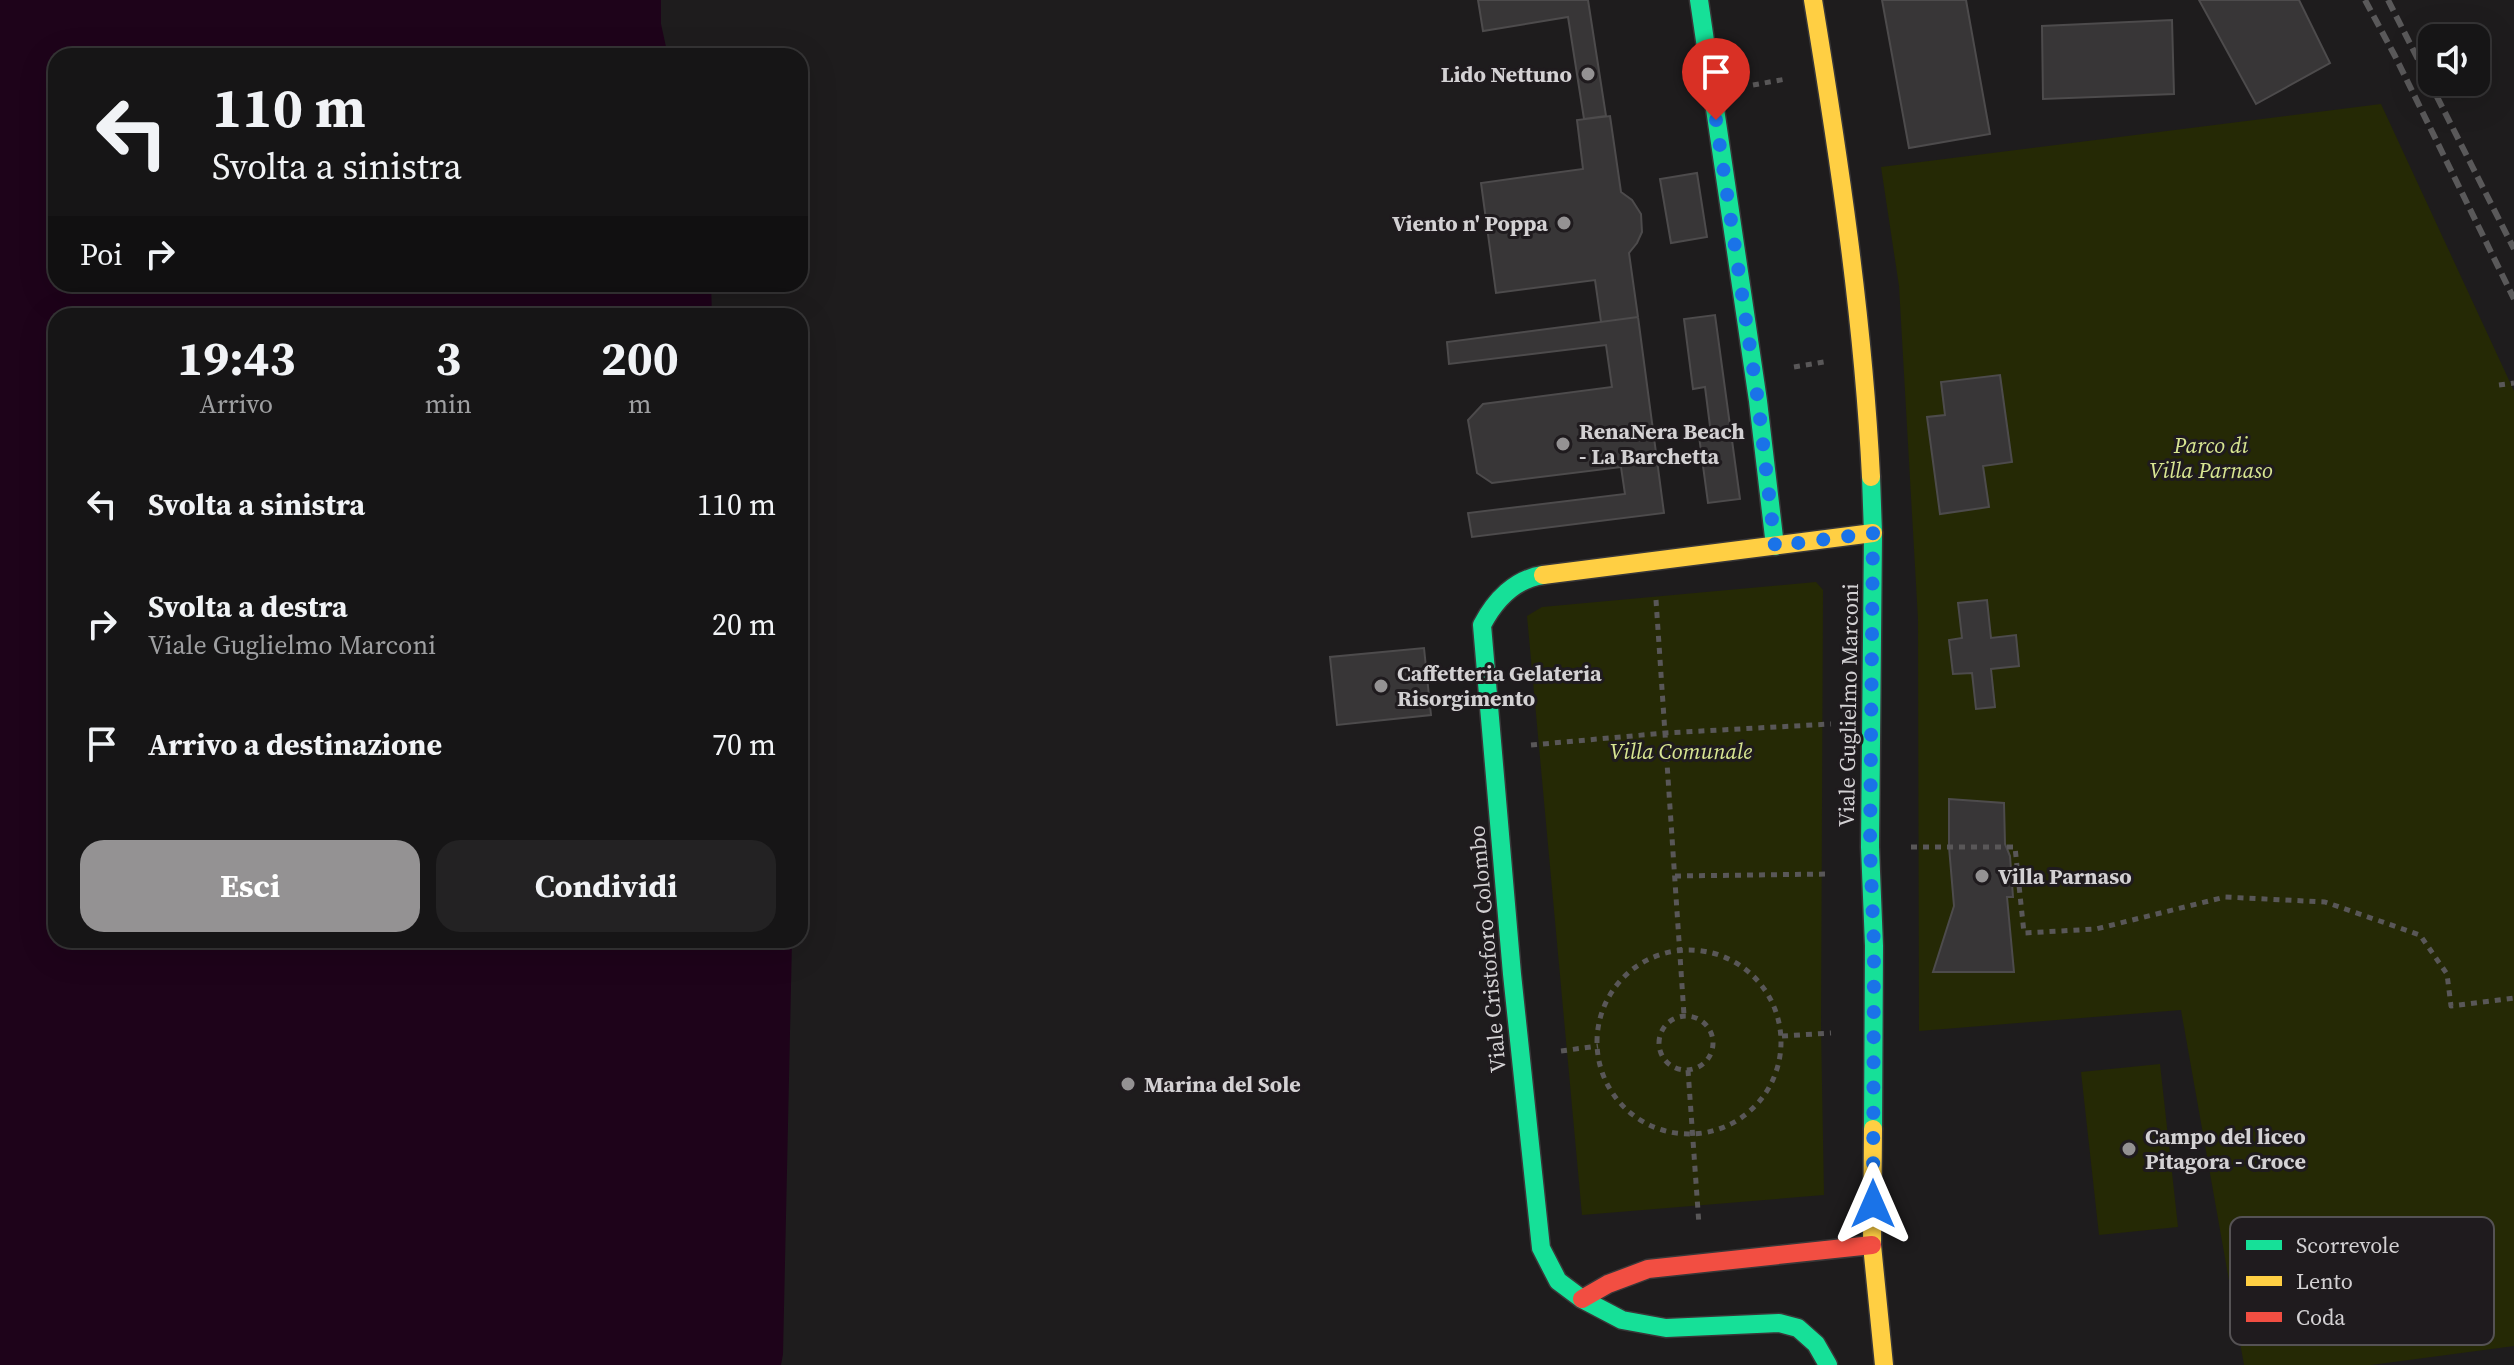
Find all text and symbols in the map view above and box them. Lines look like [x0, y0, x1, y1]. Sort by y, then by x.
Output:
map controls [2418, 24, 2490, 96]
button: sound [2418, 24, 2490, 96]
pin [1682, 38, 1750, 120]
icon: arrive [1694, 50, 1738, 94]
place label: Lido Nettuno [1441, 59, 1572, 89]
marker: Lido Nettuno [1579, 65, 1597, 83]
text: 110 m [212, 69, 366, 146]
icon: left [80, 80, 184, 184]
text: Svolta a sinistra [212, 142, 462, 191]
place label: Viento n' Poppa [1392, 208, 1548, 238]
marker: Viento n' Poppa [1555, 214, 1573, 232]
icon: right [138, 232, 182, 276]
text: Poi [80, 234, 122, 275]
text: 19:43 [177, 325, 296, 391]
text: 3 [435, 325, 461, 391]
text: 200 [601, 325, 679, 391]
text: Arrivo [200, 386, 273, 422]
text: min [425, 386, 472, 422]
text: m [628, 386, 652, 422]
place label: RenaNera Beach - La Barchetta [1579, 416, 1745, 471]
park label: Parco di Villa Parnaso [2149, 430, 2273, 485]
marker: RenaNera Beach - La Barchetta [1554, 435, 1572, 453]
icon: left [80, 482, 124, 526]
text: Svolta a sinistra [148, 484, 365, 525]
text: 110 m [697, 484, 776, 525]
street label: Viale Guglielmo Marconi [1831, 583, 1865, 827]
text: Svolta a destra [148, 586, 348, 627]
icon: right [80, 602, 124, 646]
text: 20 m [712, 604, 776, 645]
text: Viale Guglielmo Marconi [148, 627, 436, 663]
place label: Caffetteria Gelateria Risorgimento [1397, 658, 1602, 713]
marker: Caffetteria Gelateria Risorgimento [1372, 677, 1390, 695]
icon: arrive [80, 722, 124, 766]
text: Arrivo a destinazione [148, 724, 442, 765]
text: 70 m [712, 724, 776, 765]
park label: Villa Comunale [1610, 736, 1752, 766]
street label: Viale Cristoforo Colombo [1461, 824, 1513, 1074]
button: Esci [80, 840, 420, 932]
button: Condividi [436, 840, 776, 932]
place label: Villa Parnaso [1998, 861, 2132, 891]
marker: Villa Parnaso [1973, 867, 1991, 885]
place label: Marina del Sole [1144, 1069, 1301, 1099]
marker: Marina del Sole [1119, 1075, 1137, 1093]
place label: Campo del liceo Pitagora - Croce [2145, 1121, 2306, 1176]
marker: Campo del liceo Pitagora - Croce [2120, 1140, 2138, 1158]
position arrow [1831, 1162, 1915, 1246]
legend [2230, 1217, 2494, 1345]
text: Scorrevole [2296, 1230, 2400, 1260]
text: Lento [2296, 1266, 2353, 1296]
text: Coda [2296, 1302, 2346, 1332]

